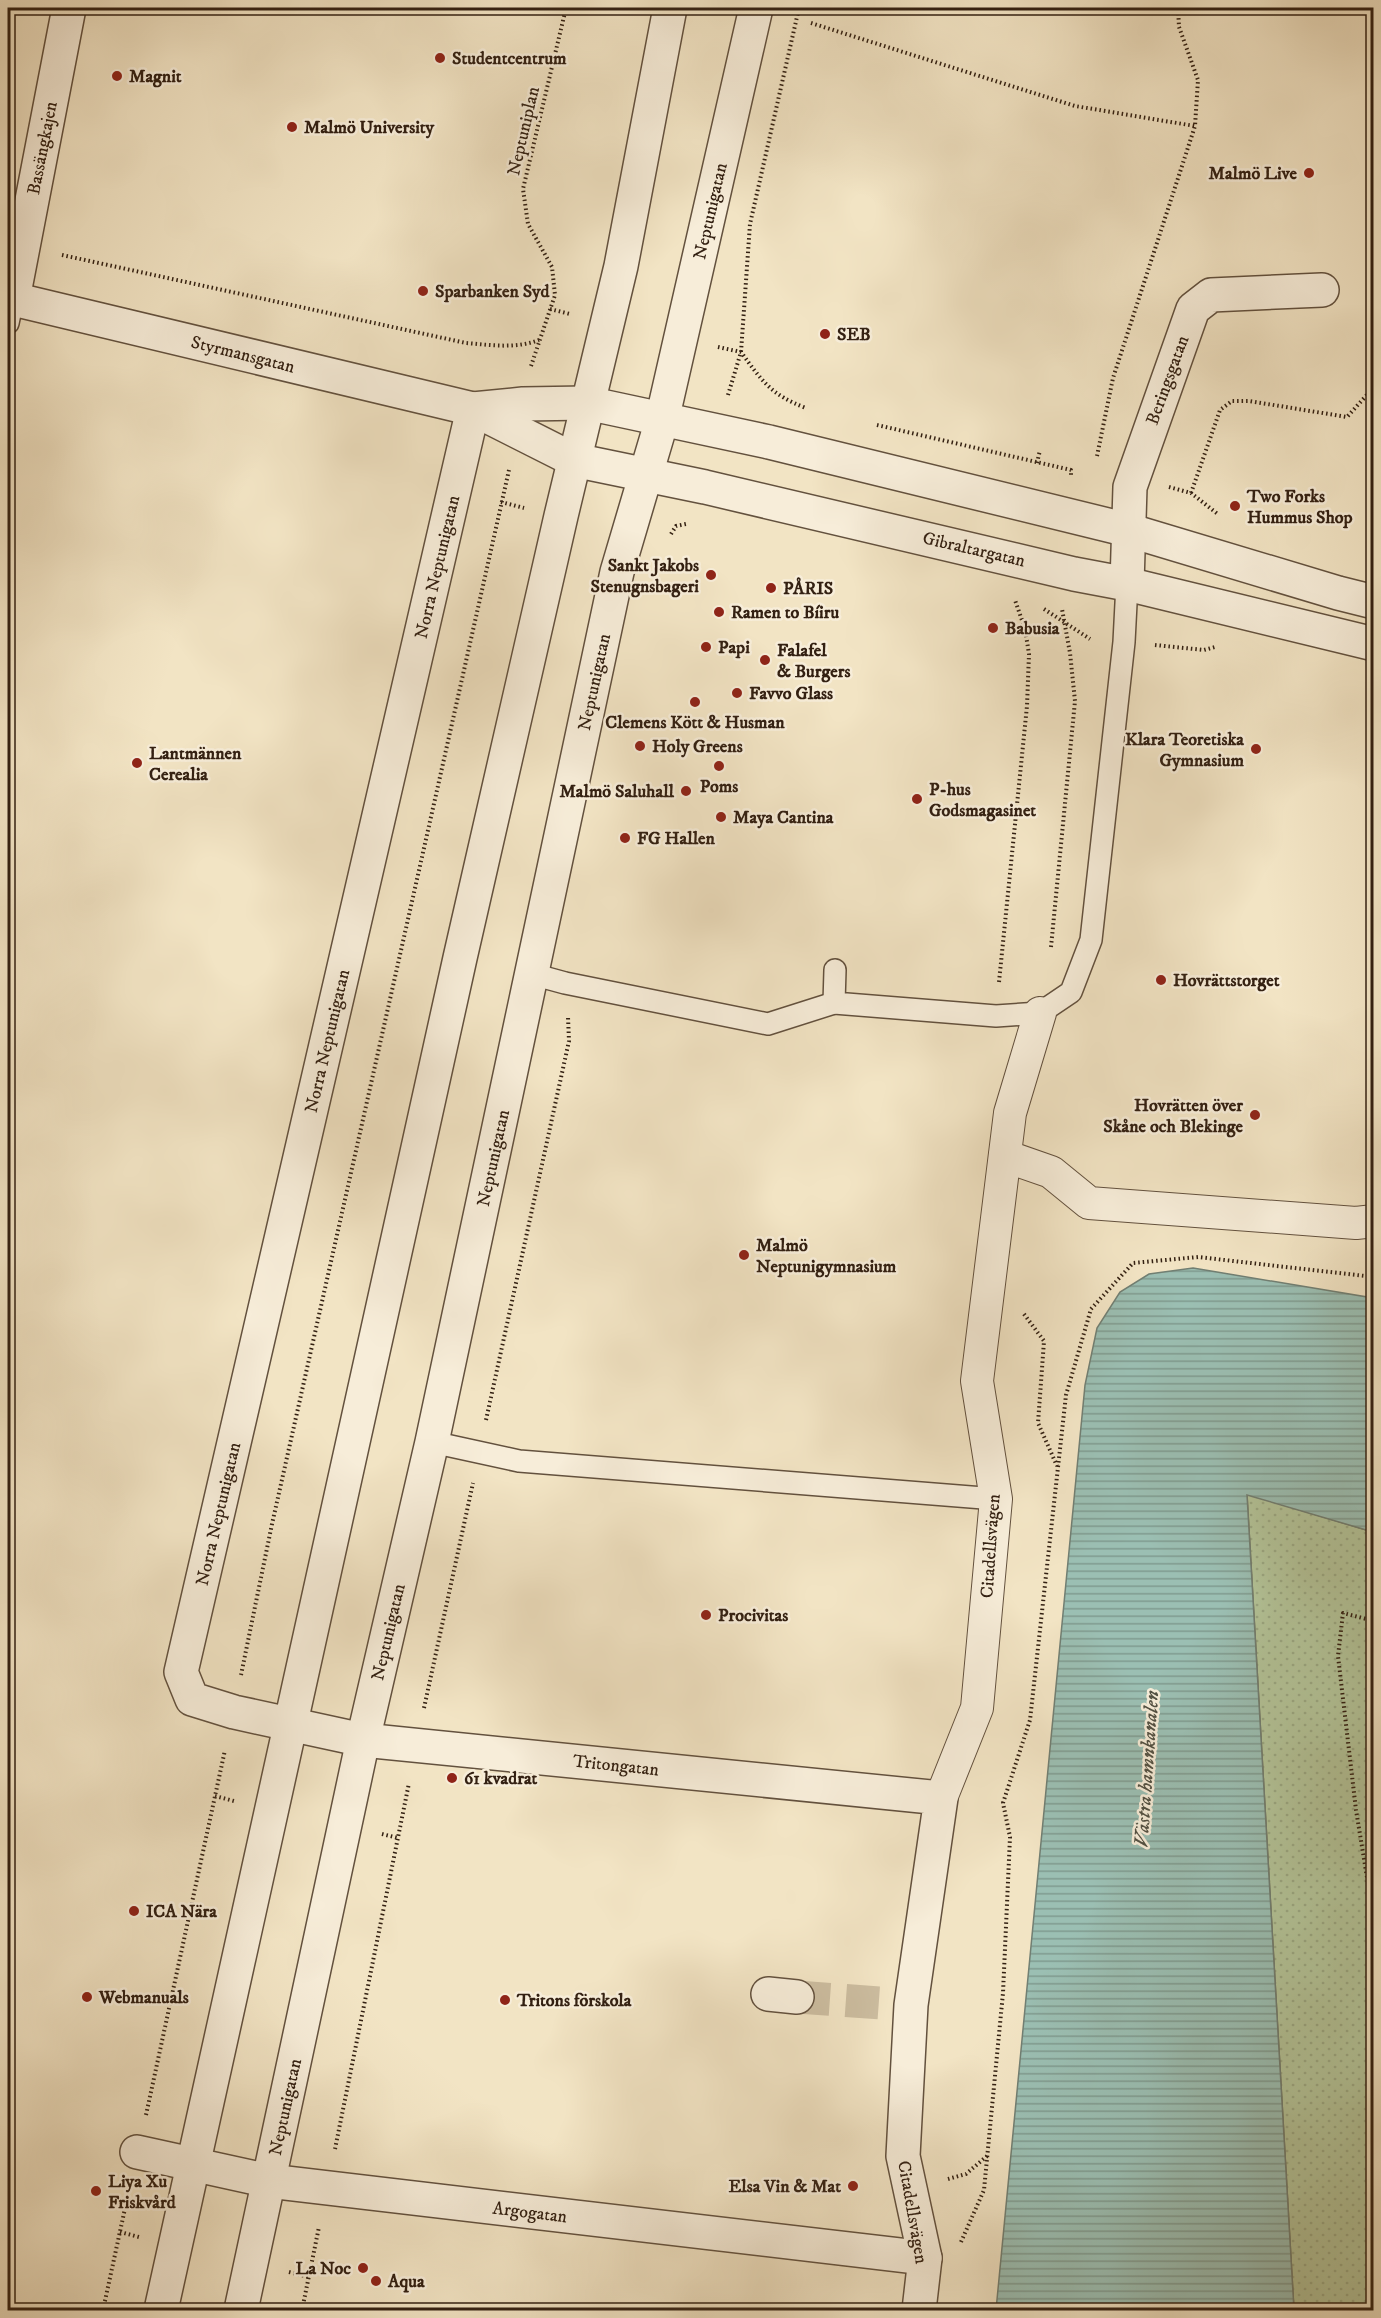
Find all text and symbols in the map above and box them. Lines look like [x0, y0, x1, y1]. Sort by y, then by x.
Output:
place label: Studentcentrum [452, 48, 567, 70]
marker: Studentcentrum [433, 51, 447, 65]
place label: Magnit [129, 66, 182, 88]
marker: Magnit [110, 69, 124, 83]
street label: Neptuniplan [503, 84, 545, 178]
street label: Bassängkajen [23, 99, 63, 197]
place label: Malmö University [304, 117, 435, 139]
marker: Malmö University [285, 120, 299, 134]
street label: Neptunigatan [689, 160, 733, 262]
place label: Malmö Live [1208, 163, 1298, 185]
marker: Malmö Live [1302, 166, 1316, 180]
place label: Sparbanken Syd [435, 281, 550, 303]
marker: Sparbanken Syd [416, 284, 430, 298]
place label: SEB [837, 324, 871, 346]
marker: SEB [818, 327, 832, 341]
street label: Styrmansgatan [189, 331, 298, 379]
street label: Beringsgatan [1142, 332, 1194, 428]
place label: Two Forks Hummus Shop [1246, 486, 1353, 529]
street label: Norra Neptunigatan [411, 493, 465, 641]
marker: Two Forks Hummus Shop [1228, 499, 1242, 513]
street label: Gibraltargatan [920, 527, 1028, 573]
place label: Sankt Jakobs Stenugnsbageri [591, 555, 699, 598]
marker: Sankt Jakobs Stenugnsbageri [704, 568, 718, 582]
place label: PÅRIS [783, 577, 833, 600]
marker: PÅRIS [764, 581, 778, 595]
place label: Ramen to Bíiru [731, 602, 839, 624]
marker: Ramen to Bíiru [712, 605, 726, 619]
place label: Babusia [1005, 618, 1060, 640]
marker: Babusia [986, 621, 1000, 635]
street label: Neptunigatan [574, 631, 616, 733]
place label: Papi [718, 637, 750, 659]
marker: Papi [699, 640, 713, 654]
place label: Falafel & Burgers [777, 640, 850, 683]
marker: Falafel & Burgers [758, 653, 772, 667]
place label: Favvo Glass [749, 683, 833, 705]
marker: Favvo Glass [730, 686, 744, 700]
marker: Clemens Kött & Husman [688, 695, 702, 709]
place label: Clemens Kött & Husman [605, 712, 785, 734]
place label: Klara Teoretiska Gymnasium [1125, 729, 1244, 772]
place label: Holy Greens [652, 736, 743, 758]
marker: Holy Greens [633, 739, 647, 753]
marker: Klara Teoretiska Gymnasium [1249, 742, 1263, 756]
place label: Lantmännen Cerealia [149, 743, 242, 786]
marker: Lantmännen Cerealia [130, 756, 144, 770]
marker: Poms [712, 759, 726, 773]
place label: Poms [700, 776, 738, 798]
place label: P-hus Godsmagasinet [929, 779, 1036, 822]
place label: Malmö Saluhall [559, 781, 675, 803]
marker: Malmö Saluhall [679, 784, 693, 798]
marker: P-hus Godsmagasinet [910, 792, 924, 806]
place label: Maya Cantina [733, 807, 834, 829]
marker: Maya Cantina [714, 810, 728, 824]
place label: FG Hallen [637, 828, 715, 850]
marker: FG Hallen [618, 831, 632, 845]
street label: Norra Neptunigatan [301, 967, 355, 1115]
place label: Hovrättstorget [1173, 970, 1280, 992]
marker: Hovrättstorget [1154, 973, 1168, 987]
place label: Hovrätten över Skåne och Blekinge [1103, 1095, 1244, 1138]
street label: Neptunigatan [473, 1107, 515, 1209]
marker: Hovrätten över Skåne och Blekinge [1248, 1108, 1262, 1122]
place label: Malmö Neptunigymnasium [756, 1235, 897, 1278]
marker: Malmö Neptunigymnasium [737, 1248, 751, 1262]
street label: Norra Neptunigatan [192, 1440, 246, 1588]
street label: Citadellsvägen [976, 1493, 1006, 1599]
street label: Neptunigatan [367, 1581, 411, 1683]
place label: Procivitas [718, 1605, 788, 1627]
marker: Procivitas [699, 1608, 713, 1622]
water label: Västra hamnkanalen [1130, 1690, 1165, 1849]
street label: Tritongatan [572, 1751, 661, 1782]
place label: 61 kvadrat [464, 1768, 538, 1790]
marker: 61 kvadrat [445, 1771, 459, 1785]
place label: ICA Nära [146, 1901, 217, 1923]
marker: ICA Nära [127, 1904, 141, 1918]
place label: Webmanuals [98, 1987, 189, 2009]
marker: Webmanuals [80, 1990, 94, 2004]
place label: Tritons förskola [516, 1990, 632, 2012]
marker: Tritons förskola [498, 1993, 512, 2007]
street label: Neptunigatan [265, 2056, 307, 2158]
street label: Citadellsvägen [892, 2159, 932, 2266]
place label: Liya Xu Friskvård [108, 2171, 177, 2214]
place label: Elsa Vin & Mat [729, 2176, 841, 2198]
marker: Elsa Vin & Mat [846, 2179, 860, 2193]
marker: Liya Xu Friskvård [89, 2184, 103, 2198]
street label: Argogatan [491, 2198, 569, 2229]
place label: La Noc [296, 2258, 351, 2280]
marker: La Noc [356, 2261, 370, 2275]
place label: Aqua [387, 2271, 425, 2293]
marker: Aqua [369, 2274, 383, 2288]

